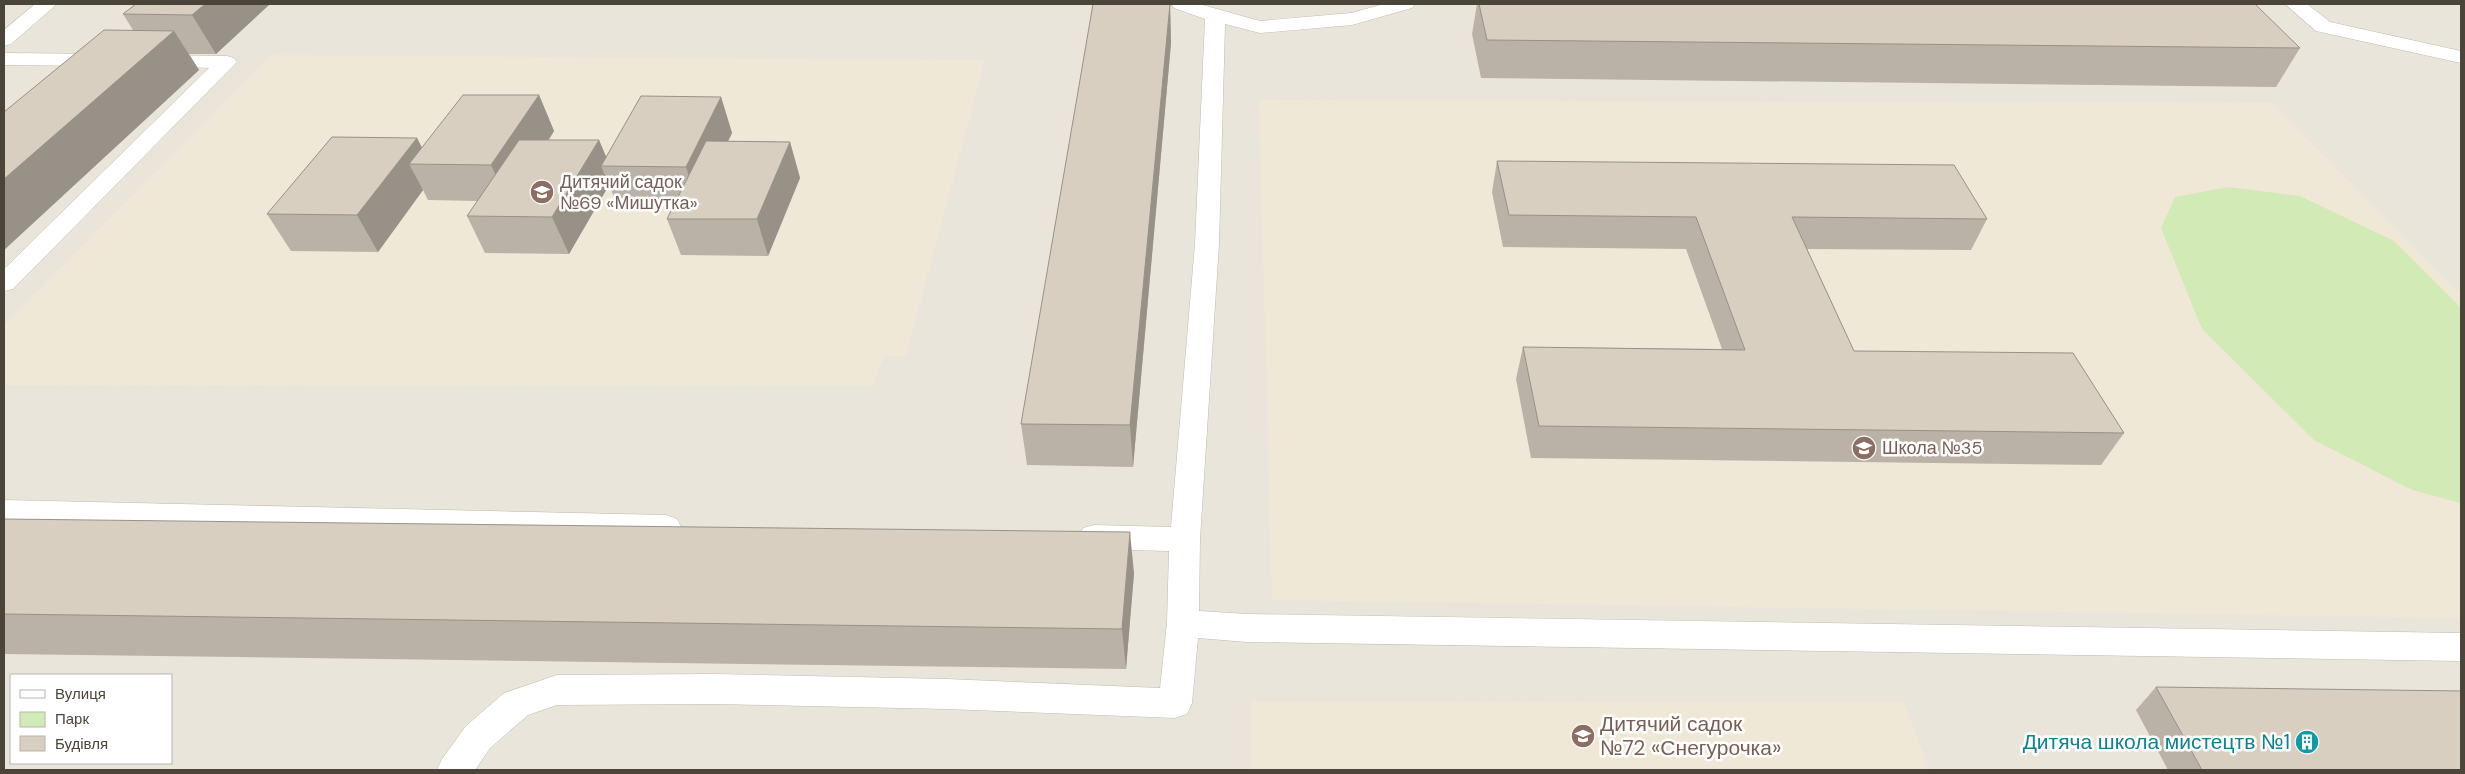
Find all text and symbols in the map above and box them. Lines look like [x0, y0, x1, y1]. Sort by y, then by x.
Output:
place label: Дитячий садок №69 «Мишутка» [560, 170, 698, 215]
school or university icon: Дитячий садок №69 «Мишутка» [529, 179, 555, 205]
school or university icon: Школа №35 [1851, 435, 1877, 461]
place label: Школа №35 [1882, 436, 1982, 460]
legend [10, 674, 172, 764]
text: Вулиця [55, 684, 106, 704]
text: Парк [55, 709, 89, 729]
place label: Дитячий садок №72 «Снегурочка» [1600, 710, 1781, 762]
school or university icon: Дитячий садок №72 «Снегурочка» [1570, 723, 1596, 749]
place label: Дитяча школа мистецтв №1 [2023, 728, 2290, 756]
building icon: Дитяча школа мистецтв №1 [2294, 729, 2320, 755]
text: Будівля [55, 734, 108, 754]

